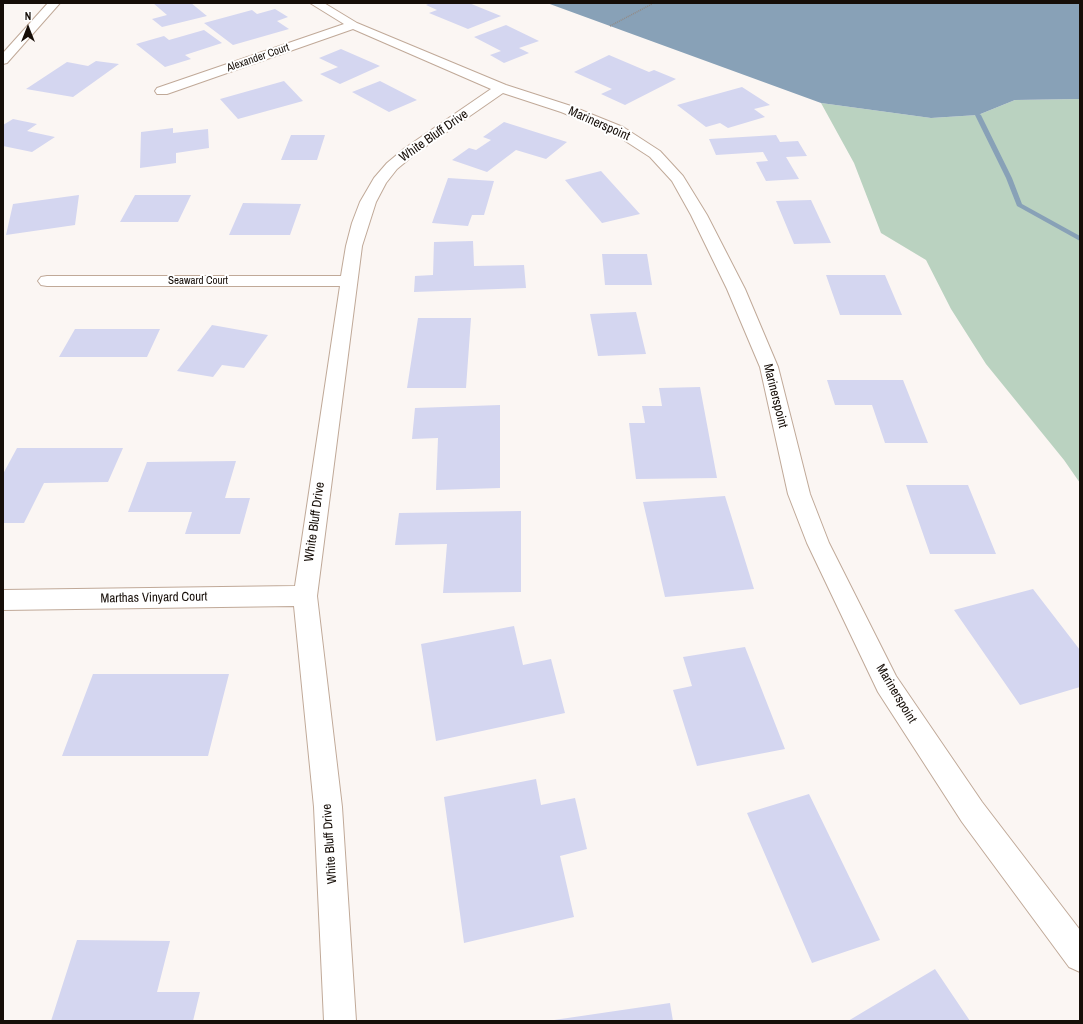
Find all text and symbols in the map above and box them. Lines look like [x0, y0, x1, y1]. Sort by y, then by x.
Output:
north arrow [8, 8, 48, 48]
text: N [25, 9, 31, 23]
street label: Alexander Court [225, 41, 291, 75]
street label: Marinerspoint [566, 103, 632, 145]
street label: White Bluff Drive [397, 107, 471, 165]
street label: Seaward Court [168, 274, 228, 288]
street label: Marinerspoint [759, 362, 791, 430]
street label: White Bluff Drive [302, 481, 328, 563]
street label: Marthas Vinyard Court [100, 589, 208, 607]
street label: Marinerspoint [872, 662, 920, 726]
street label: White Bluff Drive [319, 803, 341, 885]

